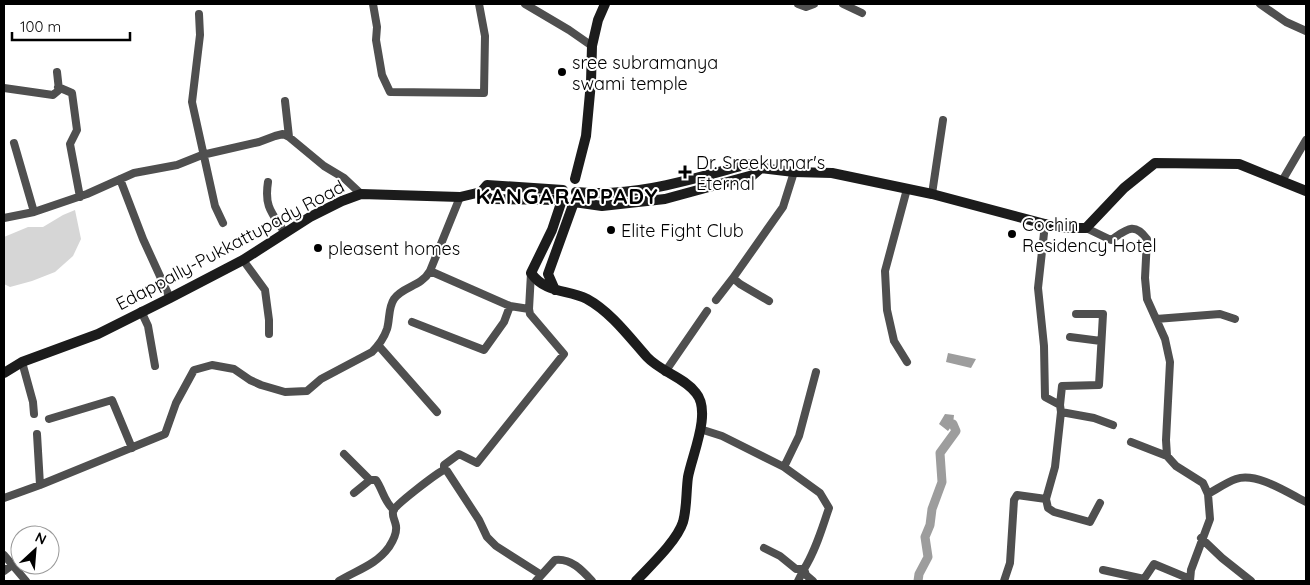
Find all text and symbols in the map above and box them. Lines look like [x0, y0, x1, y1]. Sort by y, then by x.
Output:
scale bar [12, 10, 130, 42]
text: 100 m [20, 17, 61, 36]
place label: sree subramanya swami temple [572, 51, 718, 95]
marker: sree subramanya swami temple [556, 66, 568, 78]
place label: Dr. Sreekumar's Eternal [696, 151, 825, 195]
marker: Dr. Sreekumar's Eternal [678, 165, 692, 179]
street label: Edappally-Pukkattupady Road [112, 175, 348, 315]
district label: KANGARAPPADY [475, 182, 659, 210]
place label: Cochin Residency Hotel [1022, 213, 1157, 257]
place label: Elite Fight Club [621, 219, 744, 242]
marker: Elite Fight Club [605, 224, 617, 236]
marker: Cochin Residency Hotel [1006, 228, 1018, 240]
place label: pleasent homes [328, 237, 460, 260]
marker: pleasent homes [312, 242, 324, 254]
north arrow [10, 525, 60, 575]
text: N [32, 528, 49, 549]

